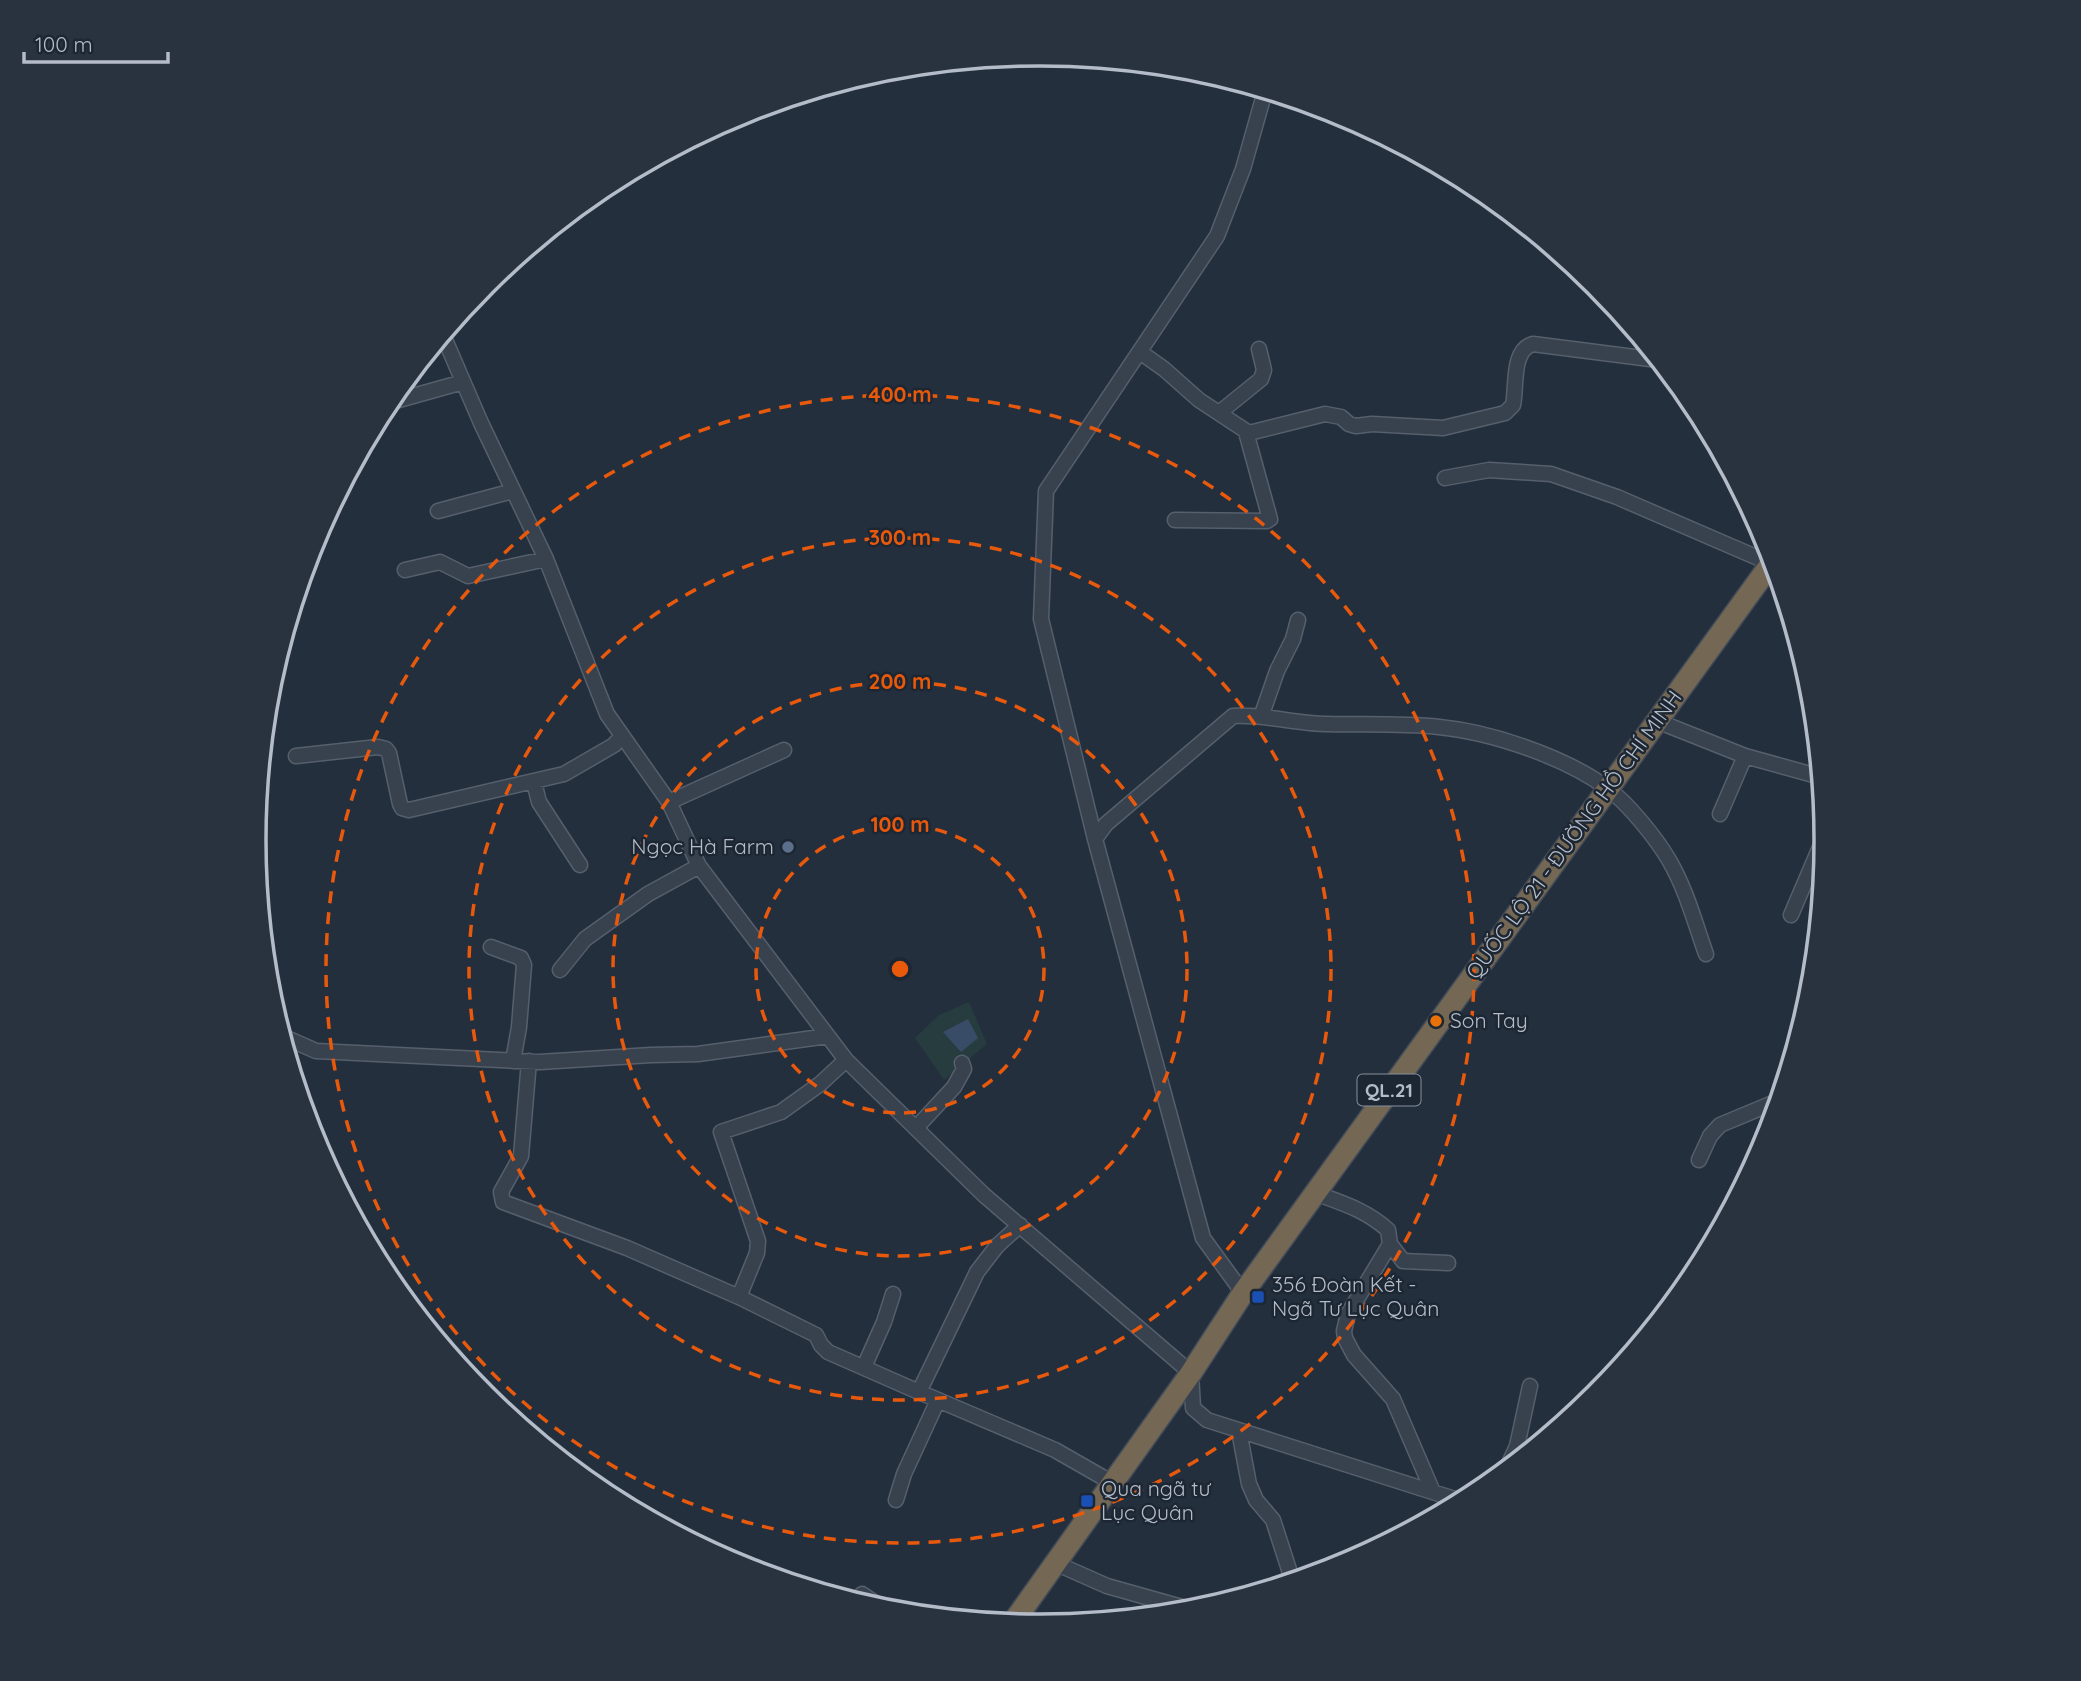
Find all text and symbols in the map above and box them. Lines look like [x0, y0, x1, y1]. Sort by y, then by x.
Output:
scale bar [24, 21, 168, 65]
text: 100 m [35, 31, 93, 57]
text: 400 m [868, 381, 932, 407]
text: 300 m [869, 524, 931, 550]
text: 200 m [869, 668, 931, 694]
street label: QUỐC LỘ 21 - ĐƯỜNG HỒ CHÍ MINH [1460, 685, 1687, 984]
text: 100 m [870, 811, 930, 837]
place label: Ngọc Hà Farm [631, 833, 774, 859]
marker: Ngọc Hà Farm [780, 839, 796, 855]
centre of rings [888, 957, 912, 981]
place label: Son Tay [1450, 1007, 1528, 1033]
marker: Son Tay [1428, 1013, 1444, 1029]
road number: QL.21 [1358, 1074, 1420, 1106]
place label: 356 Đoàn Kết - Ngã Tư Lục Quân [1272, 1271, 1439, 1321]
marker: 356 Đoàn Kết - Ngã Tư Lục Quân [1250, 1289, 1266, 1305]
place label: Qua ngã tư Lục Quân [1101, 1475, 1211, 1525]
marker: Qua ngã tư Lục Quân [1079, 1493, 1095, 1509]

